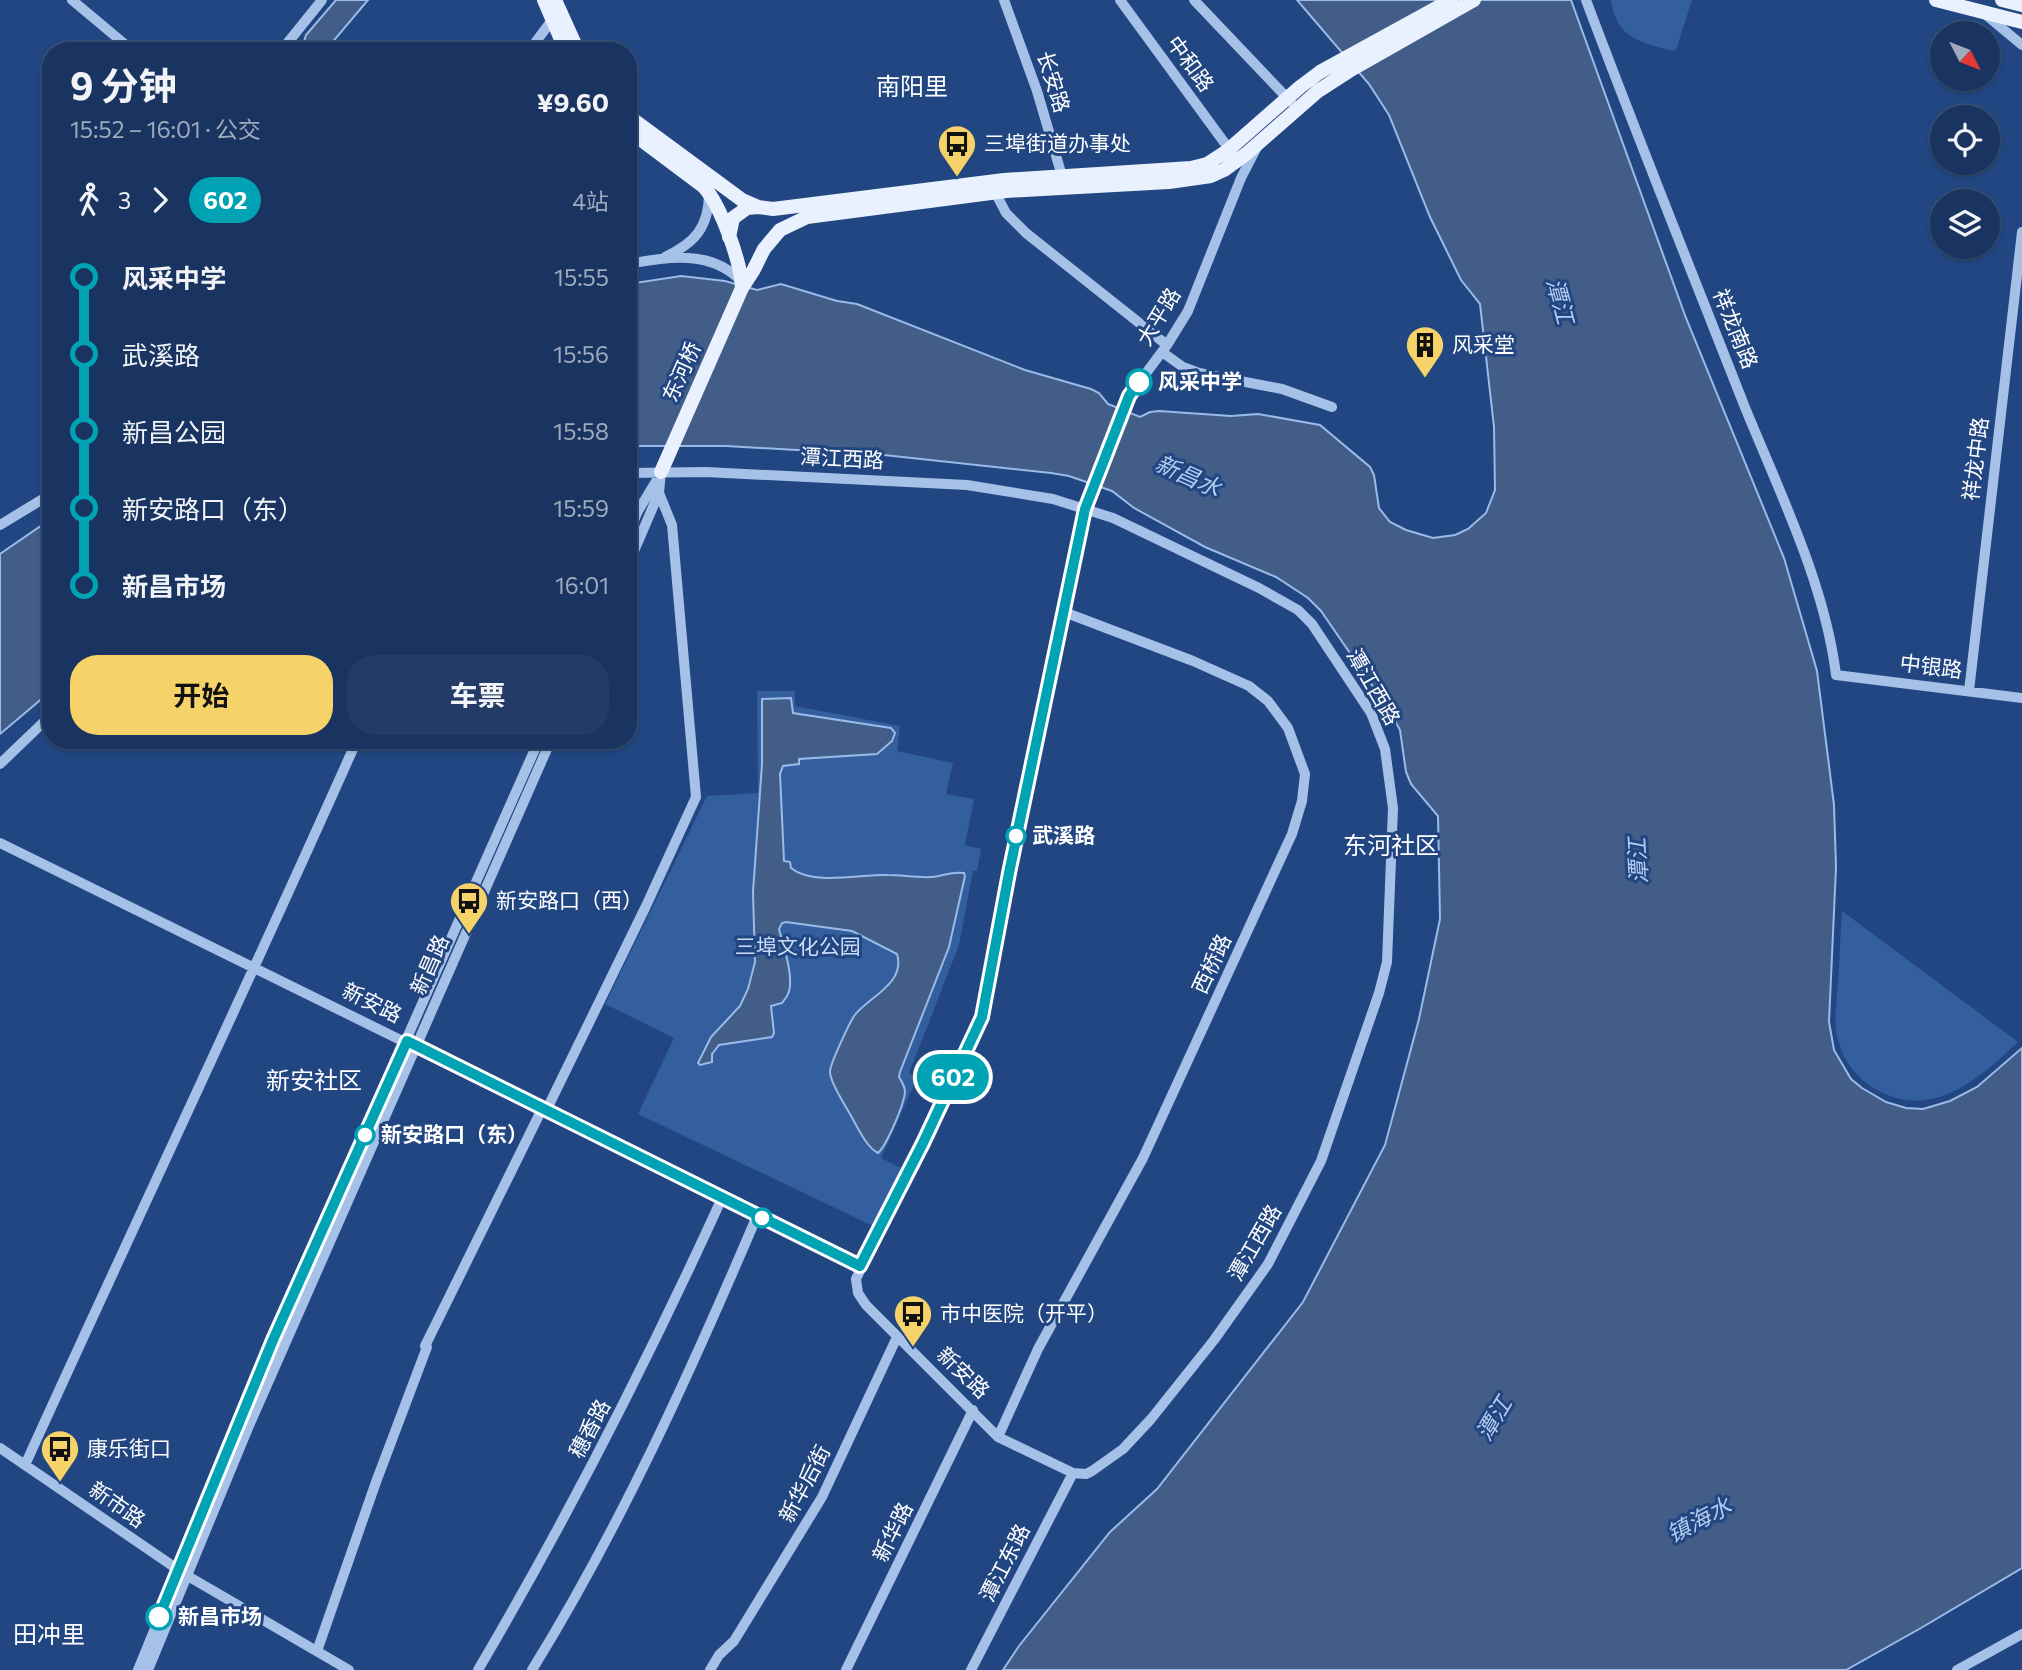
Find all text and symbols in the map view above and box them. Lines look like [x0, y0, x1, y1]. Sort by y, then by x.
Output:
north arrow [1930, 21, 2000, 91]
map controls [1930, 21, 2000, 259]
street label: 中和路 [1163, 30, 1220, 96]
street label: 长安路 [1033, 48, 1076, 115]
text: 9 分钟 [70, 61, 177, 108]
district label: 南阳里 [876, 71, 948, 100]
text: ¥9.60 [537, 86, 609, 117]
button: locate [1930, 105, 2000, 175]
text: 15:52 – 16:01 · 公交 [70, 115, 261, 143]
bus stop icon: 三埠街道办事处 [936, 123, 978, 178]
place label: 三埠街道办事处 [984, 130, 1131, 155]
icon: walk [70, 181, 108, 219]
icon: forward [141, 181, 179, 219]
text: 602 [203, 185, 247, 214]
text: 3 [118, 186, 131, 214]
text: 4站 [572, 187, 609, 215]
button: layers [1930, 189, 2000, 259]
text: 风采中学 [122, 262, 226, 293]
text: 15:55 [554, 263, 609, 291]
water label: 潭江 [1541, 275, 1581, 329]
street label: 大平路 [1131, 283, 1185, 350]
street label: 祥龙南路 [1709, 285, 1764, 372]
building icon: 风采堂 [1404, 324, 1446, 379]
place label: 风采堂 [1452, 331, 1515, 356]
street label: 东河桥 [656, 338, 705, 405]
text: 武溪路 [122, 339, 200, 370]
text: 15:56 [553, 340, 609, 368]
place label: 风采中学 [1158, 368, 1242, 393]
marker: 风采中学 [1126, 369, 1152, 395]
text: 新昌公园 [122, 416, 226, 447]
street label: 祥龙中路 [1957, 416, 1992, 502]
text: 15:58 [553, 417, 609, 445]
street label: 潭江西路 [799, 443, 885, 472]
water label: 新昌水 [1151, 448, 1227, 502]
text: 新安路口（东） [122, 493, 304, 524]
text: 15:59 [553, 494, 609, 522]
text: 新昌市场 [122, 570, 226, 601]
text: 16:01 [555, 571, 609, 599]
street label: 潭江西路 [1342, 644, 1406, 729]
street label: 中银路 [1898, 649, 1964, 682]
button: 开始 [70, 655, 333, 735]
button: 车票 [347, 655, 609, 735]
place label: 武溪路 [1032, 822, 1095, 847]
marker: 武溪路 [1006, 826, 1026, 846]
district label: 东河社区 [1343, 830, 1439, 859]
water label: 潭江 [1622, 834, 1652, 885]
bus stop icon: 新安路口（西） [448, 880, 490, 935]
place label: 新安路口（西） [496, 887, 643, 912]
street label: 西桥路 [1186, 930, 1235, 997]
street label: 新昌路 [404, 931, 453, 998]
park label: 三埠文化公园 [735, 933, 861, 958]
street label: 新安路 [339, 977, 406, 1027]
line badge: 602 [913, 1054, 993, 1100]
text: 602 [931, 1062, 975, 1091]
district label: 新安社区 [266, 1065, 362, 1094]
place label: 新安路口（东） [381, 1121, 528, 1146]
marker: 新安路口（东） [355, 1125, 375, 1145]
street label: 潭江西路 [1222, 1200, 1286, 1285]
unlabelled marker [752, 1208, 772, 1228]
bus stop icon: 市中医院（开平） [892, 1293, 934, 1348]
place label: 市中医院（开平） [940, 1300, 1108, 1325]
street label: 新安路 [933, 1341, 995, 1403]
water label: 潭江 [1469, 1389, 1519, 1445]
street label: 穗香路 [563, 1395, 615, 1462]
bus stop icon: 康乐街口 [39, 1428, 81, 1483]
place label: 康乐街口 [87, 1435, 171, 1460]
street label: 新华后街 [773, 1440, 834, 1526]
street label: 新市路 [85, 1475, 151, 1532]
water label: 镇海水 [1661, 1490, 1736, 1548]
street label: 新华路 [867, 1498, 917, 1565]
street label: 潭江东路 [973, 1519, 1034, 1605]
place label: 新昌市场 [178, 1603, 262, 1628]
marker: 新昌市场 [146, 1604, 172, 1630]
district label: 田冲里 [13, 1619, 85, 1648]

